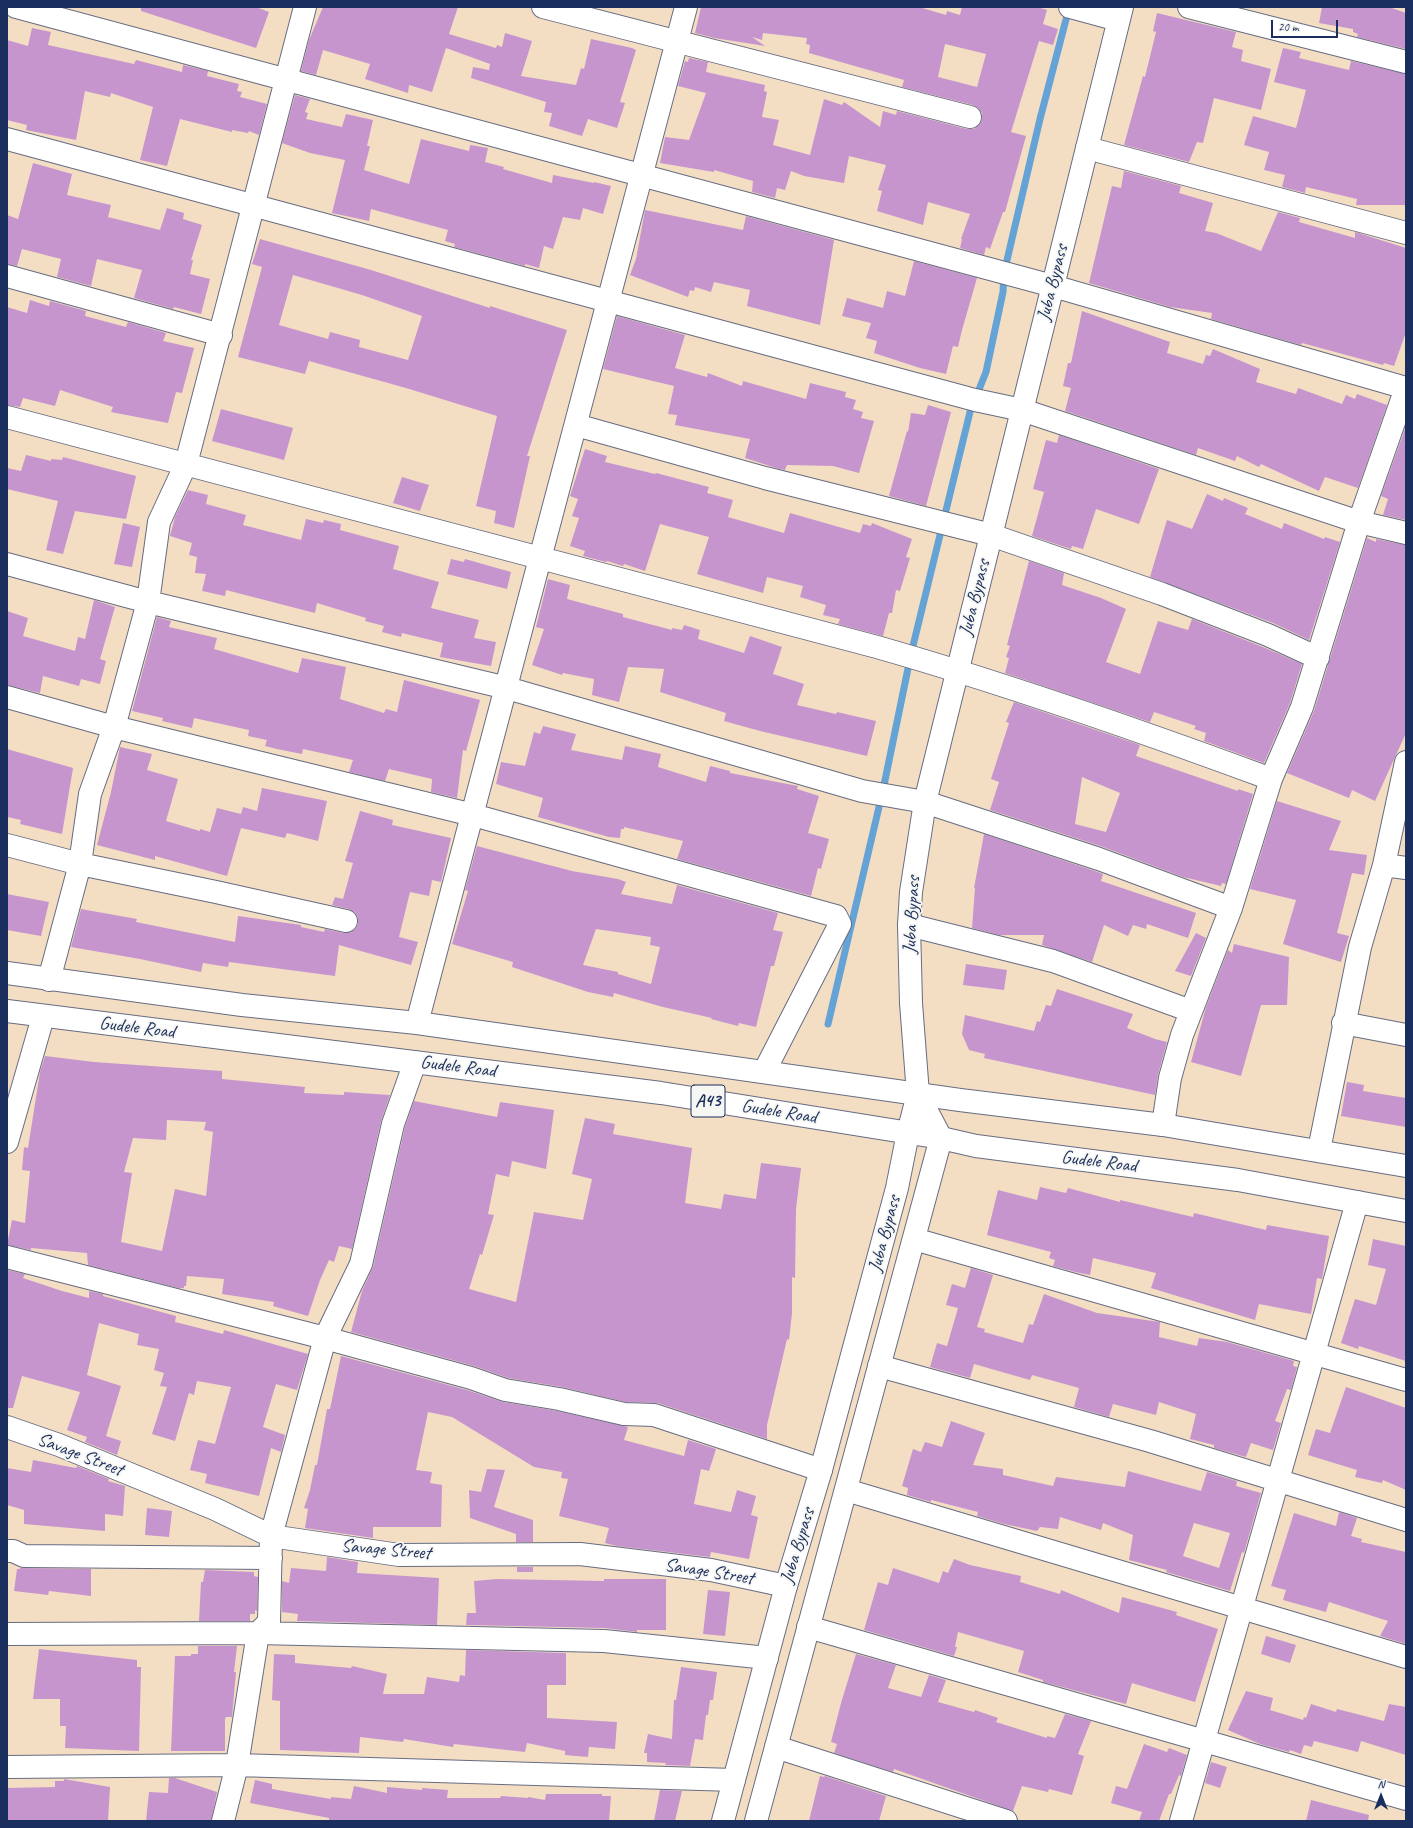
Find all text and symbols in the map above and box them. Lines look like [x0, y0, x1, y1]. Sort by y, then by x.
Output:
scale bar [1273, 12, 1340, 38]
text: 20 m [1278, 19, 1298, 35]
street label: Juba Bypass [1033, 243, 1073, 323]
street label: Juba Bypass [955, 558, 995, 638]
street label: Juba Bypass [899, 876, 925, 954]
street label: Gudele Road [98, 1012, 176, 1044]
street label: Gudele Road [419, 1051, 497, 1083]
road number: A43 [691, 1085, 725, 1117]
street label: Gudele Road [740, 1095, 818, 1129]
street label: Gudele Road [1060, 1146, 1138, 1178]
street label: Juba Bypass [864, 1194, 906, 1274]
street label: Savage Street [34, 1428, 126, 1482]
street label: Juba Bypass [776, 1506, 820, 1586]
street label: Savage Street [340, 1535, 432, 1565]
street label: Savage Street [663, 1554, 755, 1590]
north arrow [1361, 1776, 1401, 1816]
text: N [1378, 1777, 1384, 1791]

